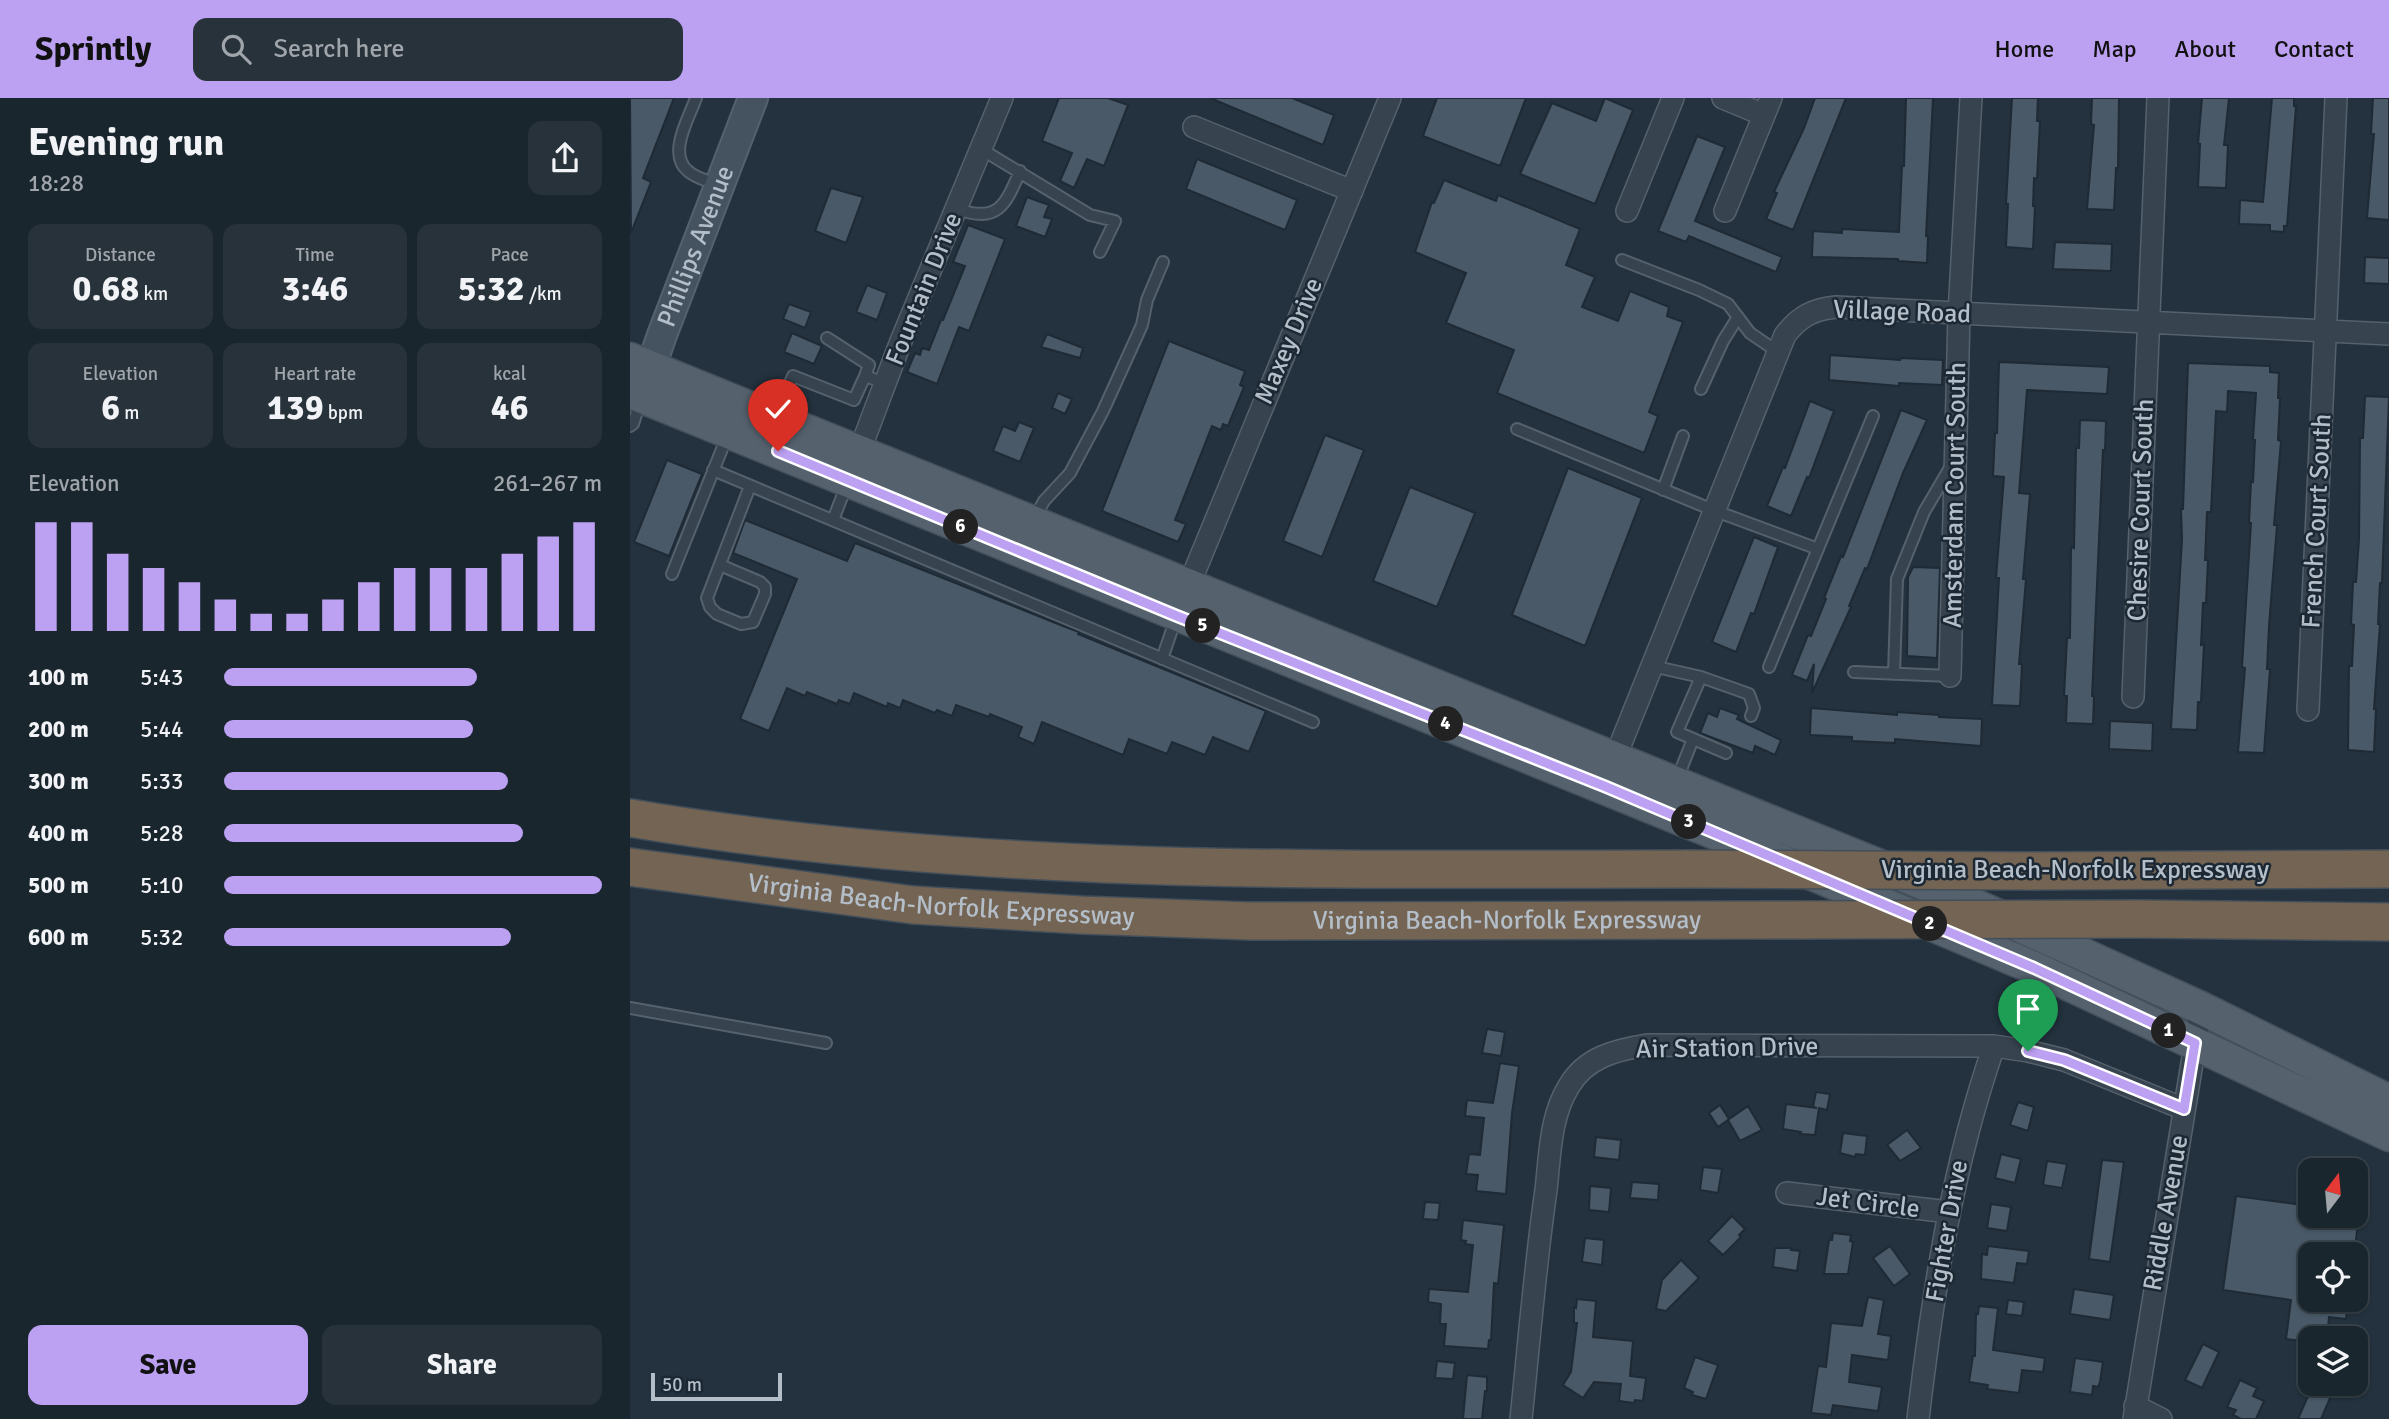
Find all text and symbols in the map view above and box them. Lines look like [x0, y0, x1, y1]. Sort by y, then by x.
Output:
search box [193, 18, 683, 81]
text: Sprintly [35, 29, 151, 70]
icon: search [217, 30, 255, 68]
text: Search here [273, 33, 405, 65]
text: Home [1994, 34, 2054, 64]
text: Map [2092, 34, 2137, 64]
text: About [2175, 34, 2236, 64]
text: Contact [2274, 34, 2354, 64]
text: Evening run [28, 119, 224, 166]
button: share [528, 121, 602, 195]
street label: Phillips Avenue [651, 161, 741, 332]
text: 18:28 [28, 169, 84, 198]
street label: Fountain Drive [879, 208, 969, 370]
text: Distance [85, 243, 156, 267]
text: Time [295, 243, 335, 267]
text: Pace [491, 243, 529, 267]
text: 0.68 [73, 267, 139, 310]
text: 3:46 [281, 267, 349, 310]
text: 5:32 [458, 267, 525, 310]
street label: Maxey Drive [1248, 273, 1330, 409]
text: km [139, 282, 168, 306]
text: /km [525, 282, 562, 306]
street label: Village Road [1832, 294, 1972, 330]
text: Elevation [82, 362, 158, 386]
text: Heart rate [274, 362, 356, 386]
text: kcal [493, 362, 526, 386]
street label: Amsterdam Court South [1937, 362, 1973, 628]
pin [748, 379, 808, 451]
text: 6 [101, 386, 120, 429]
text: 139 [267, 386, 324, 429]
text: 46 [491, 386, 529, 429]
icon: check [759, 390, 797, 428]
street label: Chesire Court South [2121, 398, 2161, 622]
text: m [120, 401, 139, 425]
text: bpm [324, 401, 363, 425]
street label: French Court South [2295, 413, 2339, 629]
text: Elevation [28, 469, 120, 498]
text: 261–267 m [493, 469, 602, 498]
pin: 6 [944, 510, 978, 544]
text: 6 [955, 514, 966, 538]
pin: 5 [1186, 608, 1220, 644]
text: 5 [1197, 613, 1208, 637]
text: 100 m [28, 663, 89, 692]
text: 5:43 [140, 663, 183, 692]
pin: 4 [1428, 706, 1464, 742]
text: 4 [1440, 711, 1451, 735]
text: 200 m [28, 715, 89, 744]
text: 5:44 [140, 715, 183, 744]
text: 300 m [28, 767, 89, 796]
text: 5:33 [140, 767, 183, 796]
pin: 3 [1672, 804, 1706, 840]
text: 3 [1683, 809, 1694, 833]
text: 400 m [28, 819, 89, 848]
text: 5:28 [140, 819, 183, 848]
street label: Virginia Beach-Norfolk Expressway [1881, 854, 2269, 886]
street label: Virginia Beach-Norfolk Expressway [746, 867, 1135, 933]
text: 500 m [28, 871, 89, 900]
text: 5:10 [140, 871, 183, 900]
street label: Virginia Beach-Norfolk Expressway [1313, 904, 1701, 937]
pin: 2 [1912, 906, 1948, 942]
text: 2 [1924, 911, 1935, 935]
text: 600 m [28, 923, 89, 952]
text: 5:32 [140, 923, 183, 952]
pin [1998, 979, 2058, 1051]
icon: arrive [2009, 990, 2047, 1028]
pin: 1 [2152, 1014, 2186, 1048]
text: 1 [2163, 1018, 2174, 1042]
street label: Air Station Drive [1635, 1030, 1819, 1066]
street label: Riddle Avenue [2137, 1133, 2195, 1293]
street label: Fighter Drive [1919, 1157, 1975, 1305]
north arrow [2298, 1158, 2368, 1228]
map controls [2298, 1158, 2368, 1396]
street label: Jet Circle [1814, 1181, 1922, 1225]
button: locate [2298, 1242, 2368, 1312]
button: Save [28, 1325, 308, 1405]
button: Share [322, 1325, 602, 1405]
button: layers [2298, 1326, 2368, 1396]
scale bar [651, 1370, 782, 1402]
text: 50 m [662, 1373, 702, 1397]

